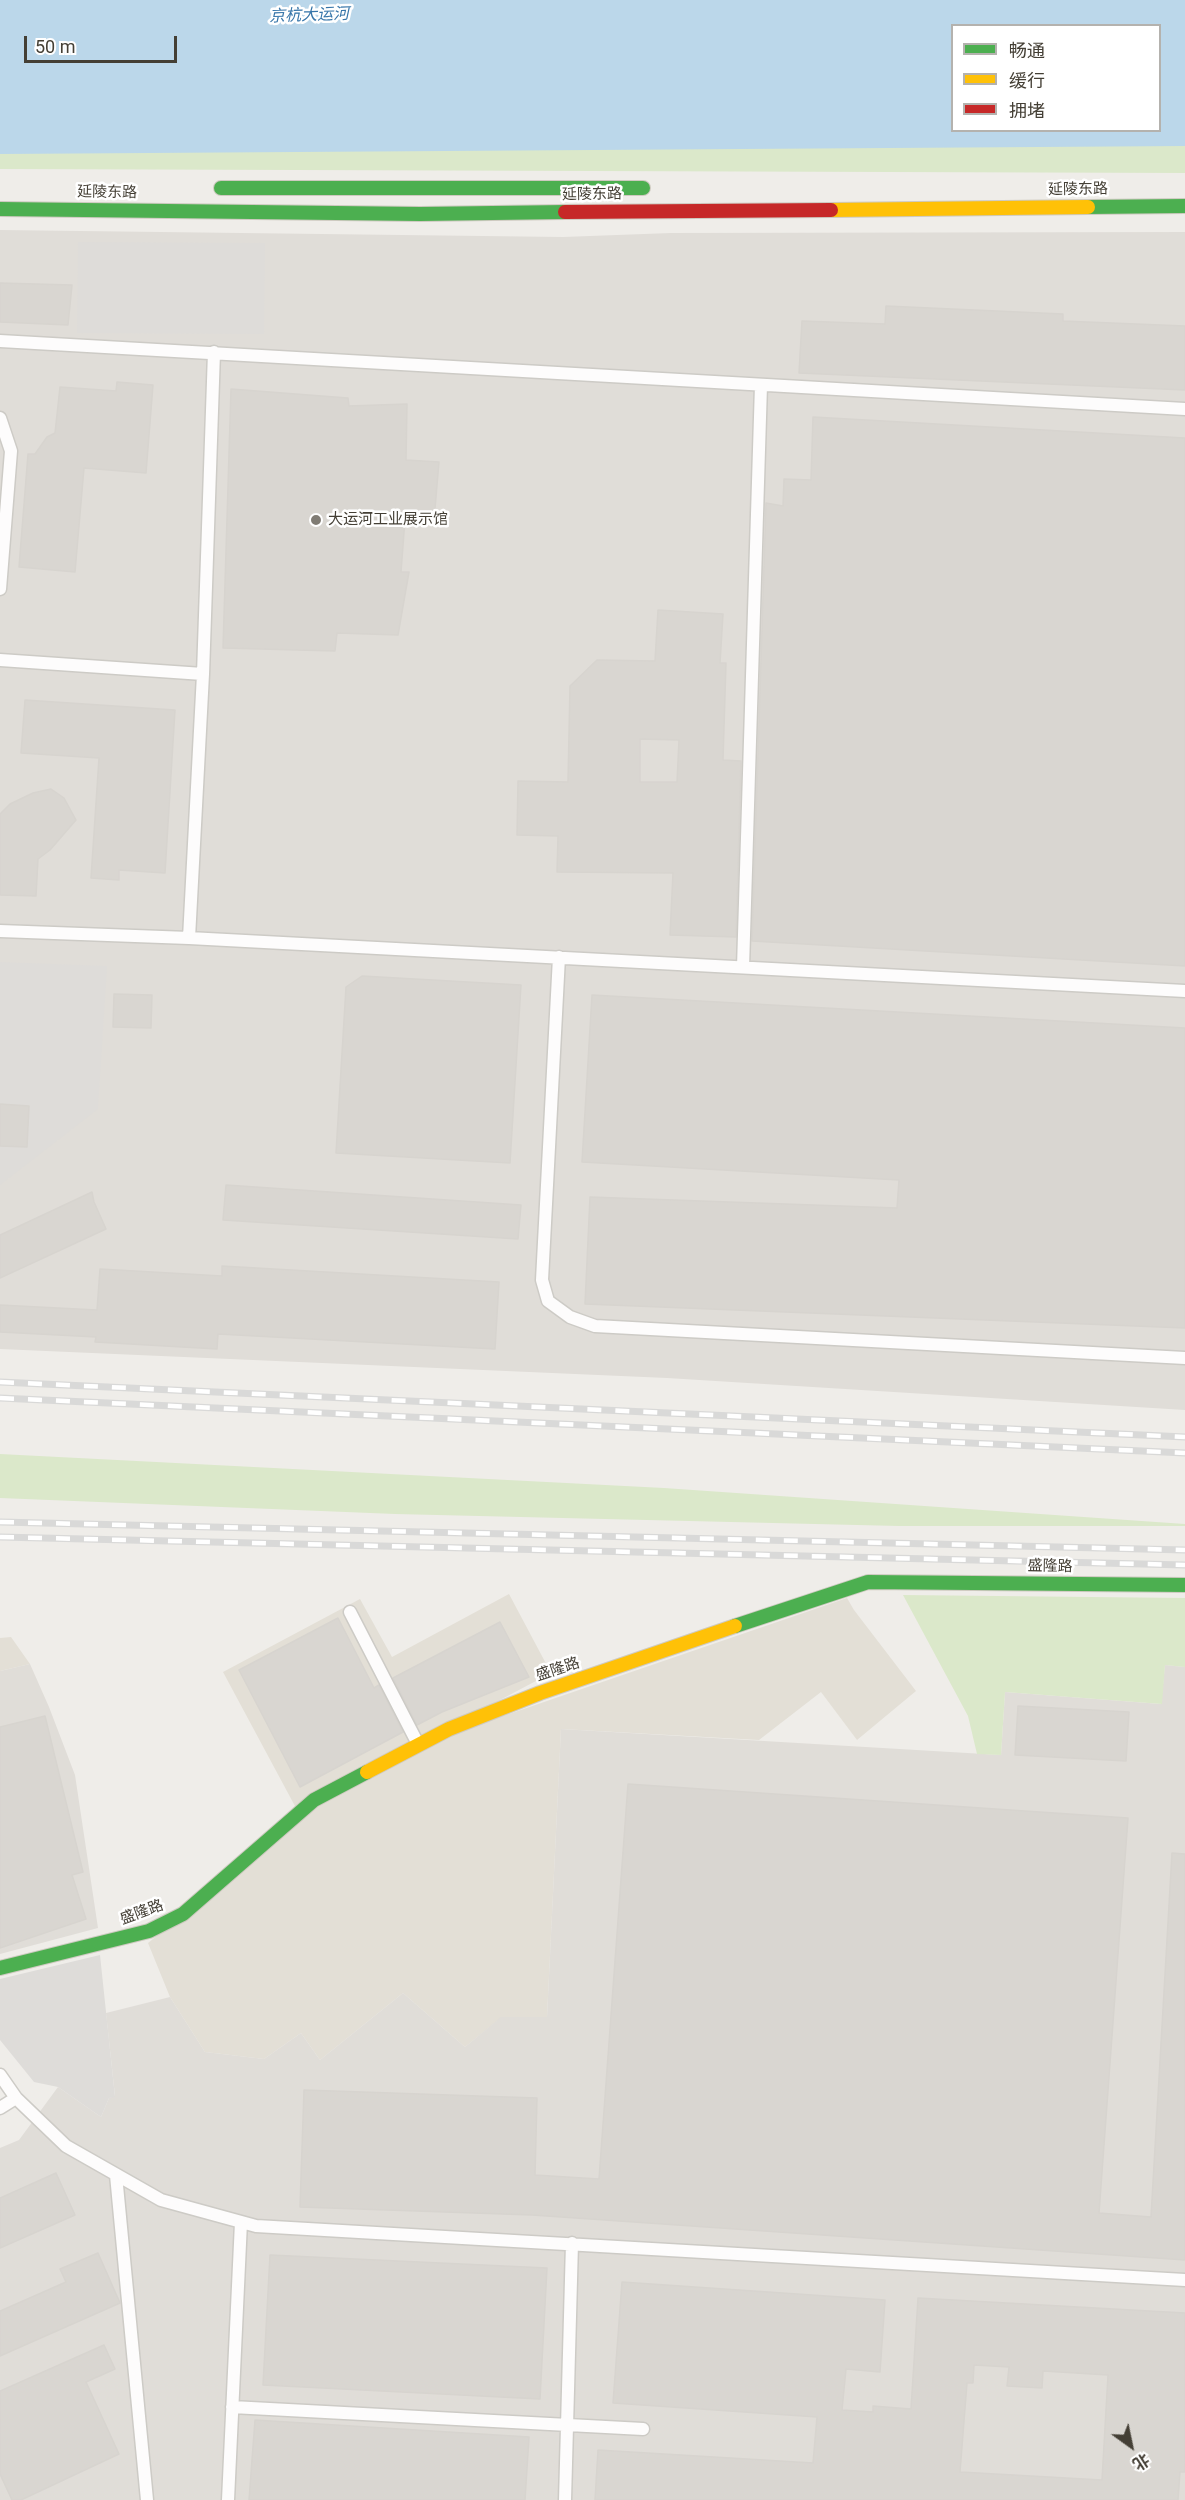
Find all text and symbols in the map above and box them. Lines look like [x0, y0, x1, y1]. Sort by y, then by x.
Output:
water label: 京杭大运河 [269, 5, 349, 27]
scale bar [27, 24, 180, 62]
legend [951, 24, 1161, 132]
text: 50 m [35, 36, 75, 57]
text: 畅通 [1009, 40, 1045, 61]
text: 缓行 [1009, 70, 1045, 91]
text: 拥堵 [1009, 100, 1045, 121]
street label: 延陵东路 [1048, 180, 1108, 200]
street label: 延陵东路 [77, 183, 137, 203]
street label: 延陵东路 [562, 185, 622, 205]
place label: 大运河工业展示馆 [328, 511, 448, 529]
marker: 大运河工业展示馆 [309, 513, 323, 527]
street label: 盛隆路 [1027, 1558, 1073, 1576]
street label: 盛隆路 [534, 1654, 582, 1686]
street label: 盛隆路 [118, 1897, 166, 1929]
north arrow [1101, 2416, 1161, 2476]
text: 北 [1129, 2449, 1153, 2474]

